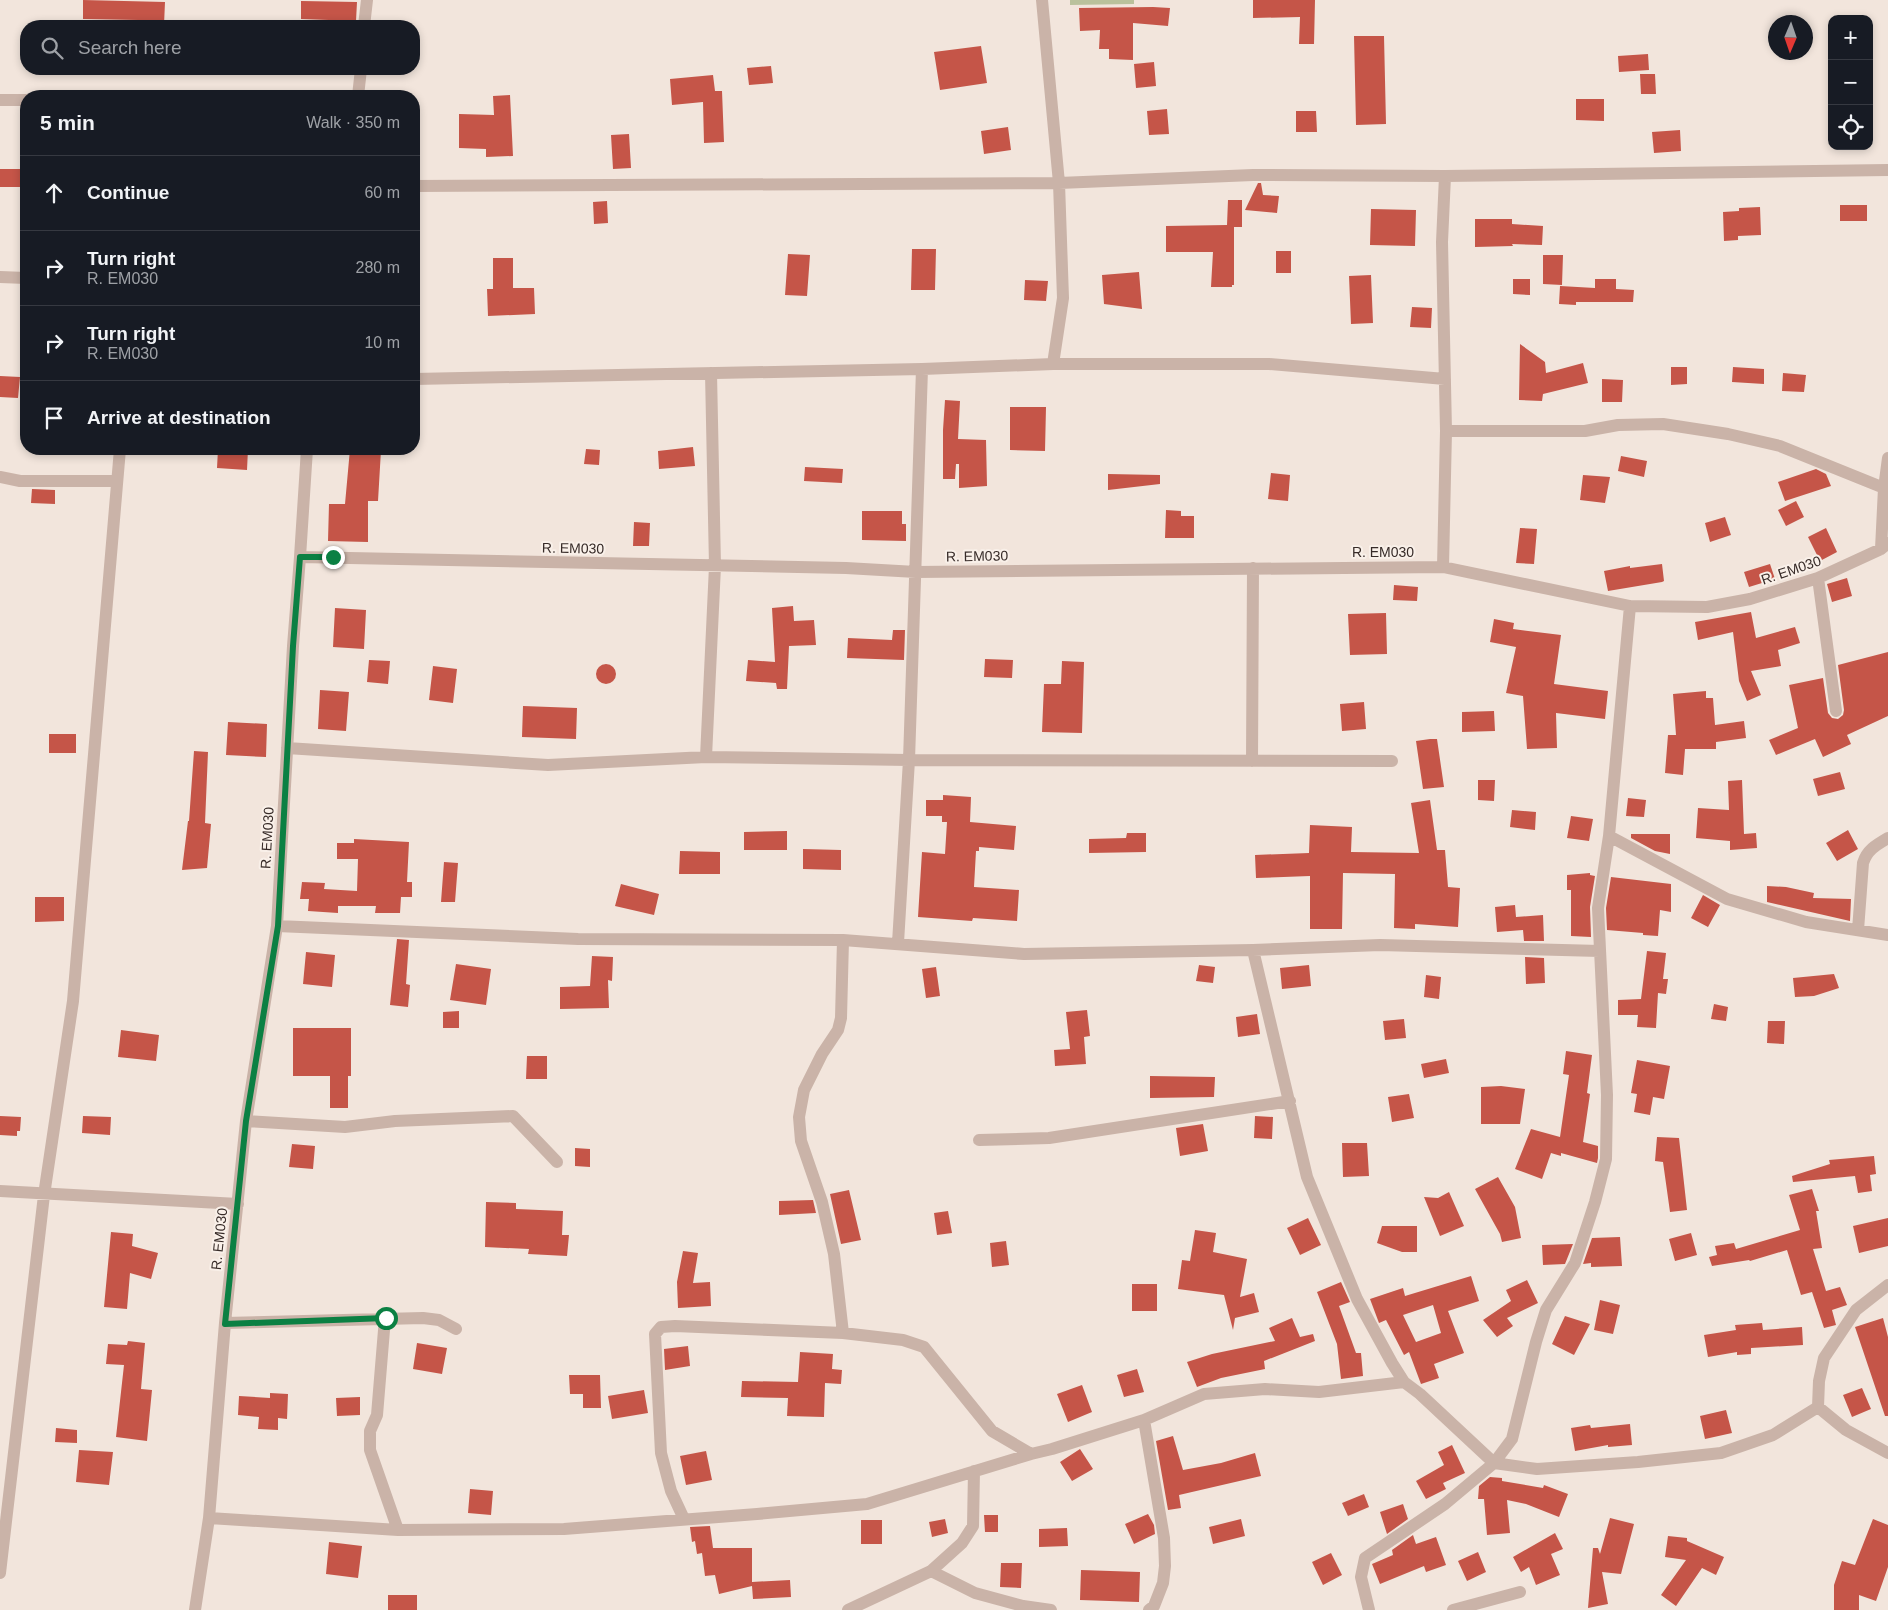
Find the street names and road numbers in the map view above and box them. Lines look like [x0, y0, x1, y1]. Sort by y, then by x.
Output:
street label: R. EM030 [542, 539, 604, 557]
street label: R. EM030 [1352, 544, 1414, 560]
street label: R. EM030 [946, 547, 1008, 565]
street label: R. EM030 [1759, 552, 1823, 588]
street label: R. EM030 [257, 806, 277, 870]
street label: R. EM030 [208, 1207, 230, 1271]

